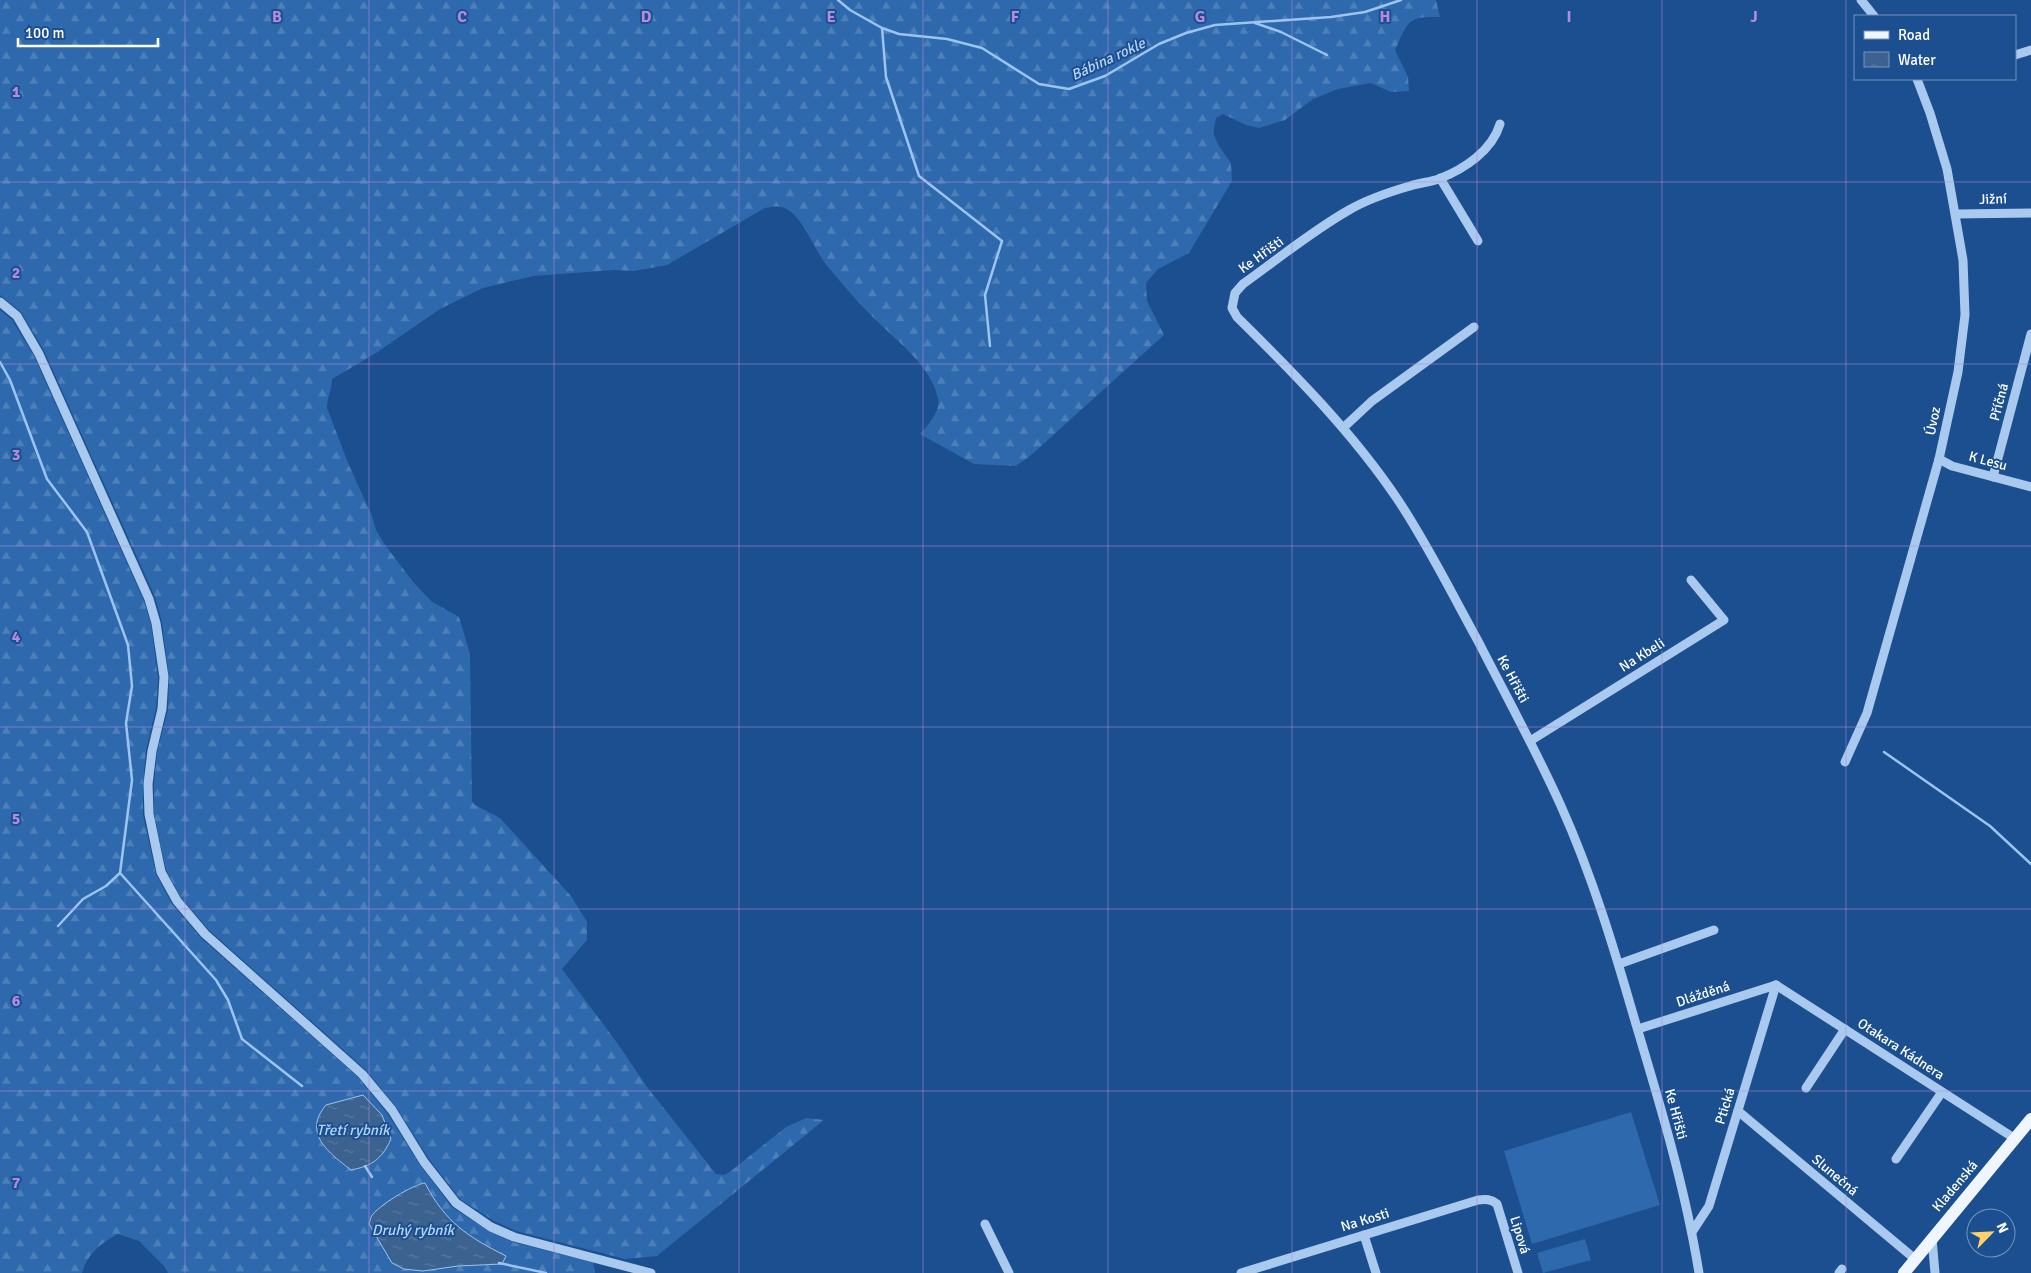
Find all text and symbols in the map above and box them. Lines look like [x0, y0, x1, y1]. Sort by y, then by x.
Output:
text: B [272, 7, 282, 27]
text: C [457, 7, 467, 27]
text: D [641, 7, 652, 27]
text: E [826, 7, 836, 27]
text: F [1011, 7, 1020, 27]
text: G [1195, 7, 1205, 27]
text: H [1380, 7, 1390, 27]
text: I [1566, 7, 1572, 27]
text: J [1750, 7, 1758, 27]
scale bar [18, 15, 158, 47]
legend [1854, 15, 2016, 80]
text: 100 m [25, 24, 65, 42]
text: Road [1898, 26, 1930, 44]
water label: Bábina rokle [1068, 33, 1149, 84]
text: Water [1898, 51, 1936, 69]
text: 1 [12, 82, 21, 102]
street label: Jižní [1979, 190, 2007, 208]
street label: Ke Hřišti [1235, 233, 1287, 277]
text: 2 [12, 263, 20, 283]
street label: Příčná [1986, 381, 2012, 423]
street label: Úvoz [1922, 405, 1944, 437]
text: 3 [12, 445, 20, 465]
street label: K Lesu [1967, 448, 2009, 474]
text: 4 [12, 627, 21, 647]
street label: Na Kbeli [1616, 634, 1668, 676]
street label: Ke Hřišti [1493, 652, 1533, 706]
text: 5 [12, 809, 20, 829]
street label: Dlážděná [1674, 977, 1732, 1011]
text: 6 [12, 991, 21, 1011]
street label: Otakara Kádnera [1854, 1015, 1948, 1083]
street label: Ptická [1711, 1086, 1739, 1126]
street label: Ke Hřišti [1661, 1087, 1691, 1141]
water label: Třetí rybník [316, 1121, 391, 1139]
street label: Slunečná [1808, 1151, 1862, 1199]
street label: Kladenská [1929, 1157, 1981, 1215]
text: 7 [12, 1173, 21, 1193]
street label: Na Kosti [1339, 1205, 1391, 1235]
north arrow [1966, 1208, 2016, 1258]
street label: Lipová [1506, 1214, 1534, 1256]
text: N [1993, 1220, 2012, 1236]
water label: Druhý rybník [372, 1221, 456, 1239]

